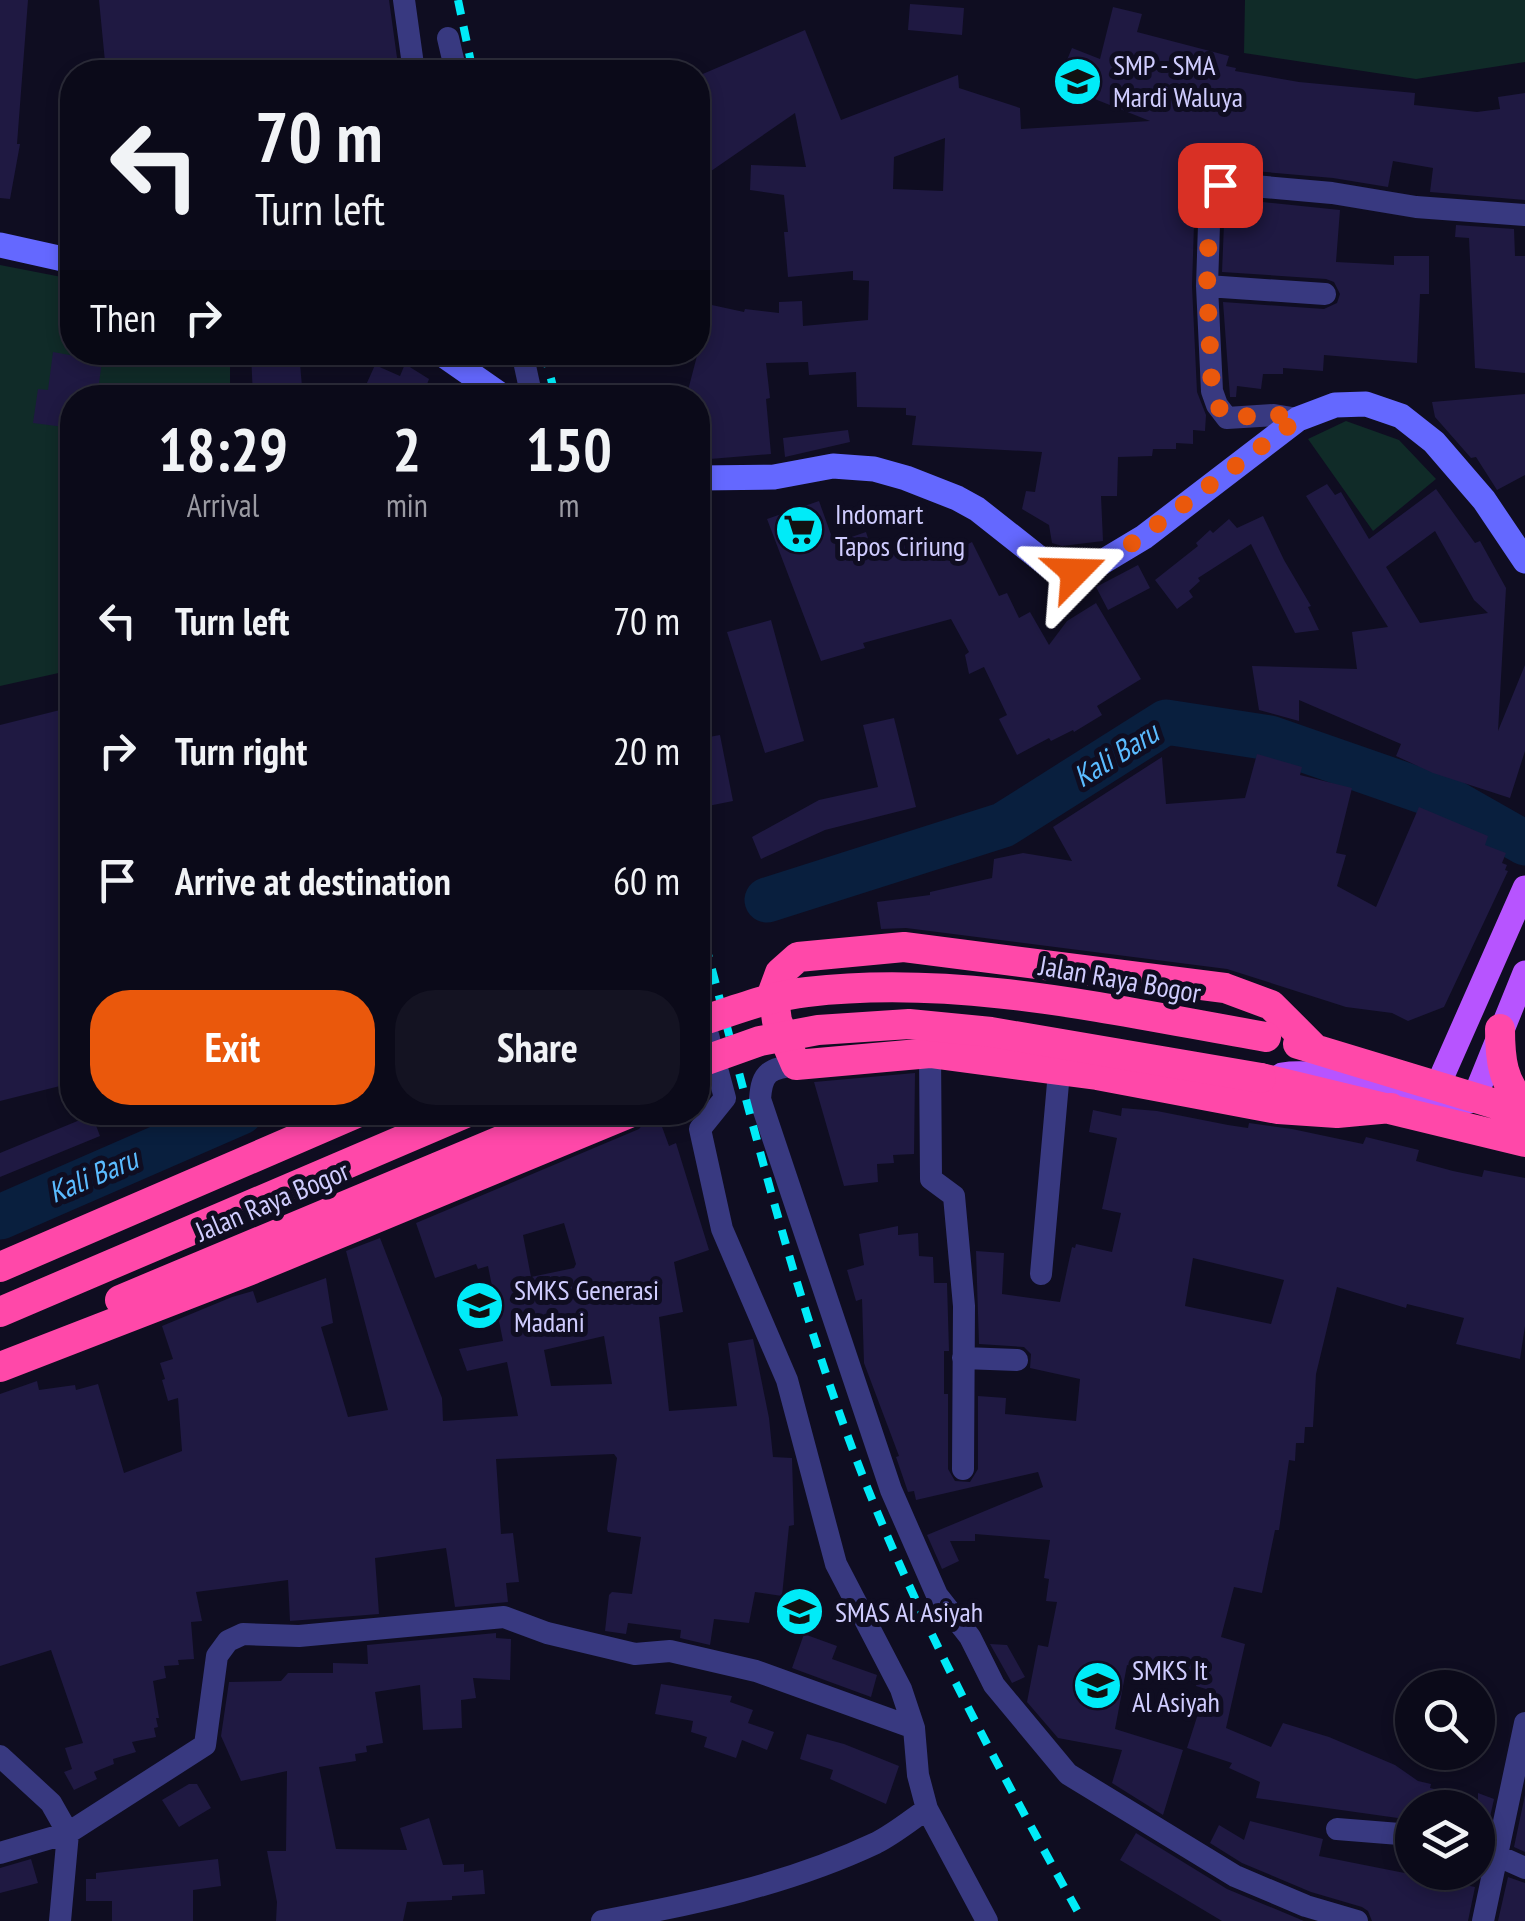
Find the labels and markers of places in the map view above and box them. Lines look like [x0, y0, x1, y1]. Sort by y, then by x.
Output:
place label: SMP - SMA Mardi Waluya [1113, 46, 1243, 115]
school or university icon: SMP - SMA Mardi Waluya [1052, 55, 1104, 107]
pin [1178, 143, 1263, 228]
place label: Indomart Tapos Ciriung [835, 495, 965, 564]
supermarket icon: Indomart Tapos Ciriung [774, 504, 826, 556]
place label: SMKS Generasi Madani [514, 1271, 659, 1340]
school or university icon: SMKS Generasi Madani [453, 1280, 505, 1332]
school or university icon: SMAS Al Asiyah [774, 1586, 826, 1638]
place label: SMAS Al Asiyah [835, 1593, 983, 1630]
place label: SMKS It Al Asiyah [1132, 1651, 1220, 1720]
school or university icon: SMKS It Al Asiyah [1071, 1660, 1123, 1712]

